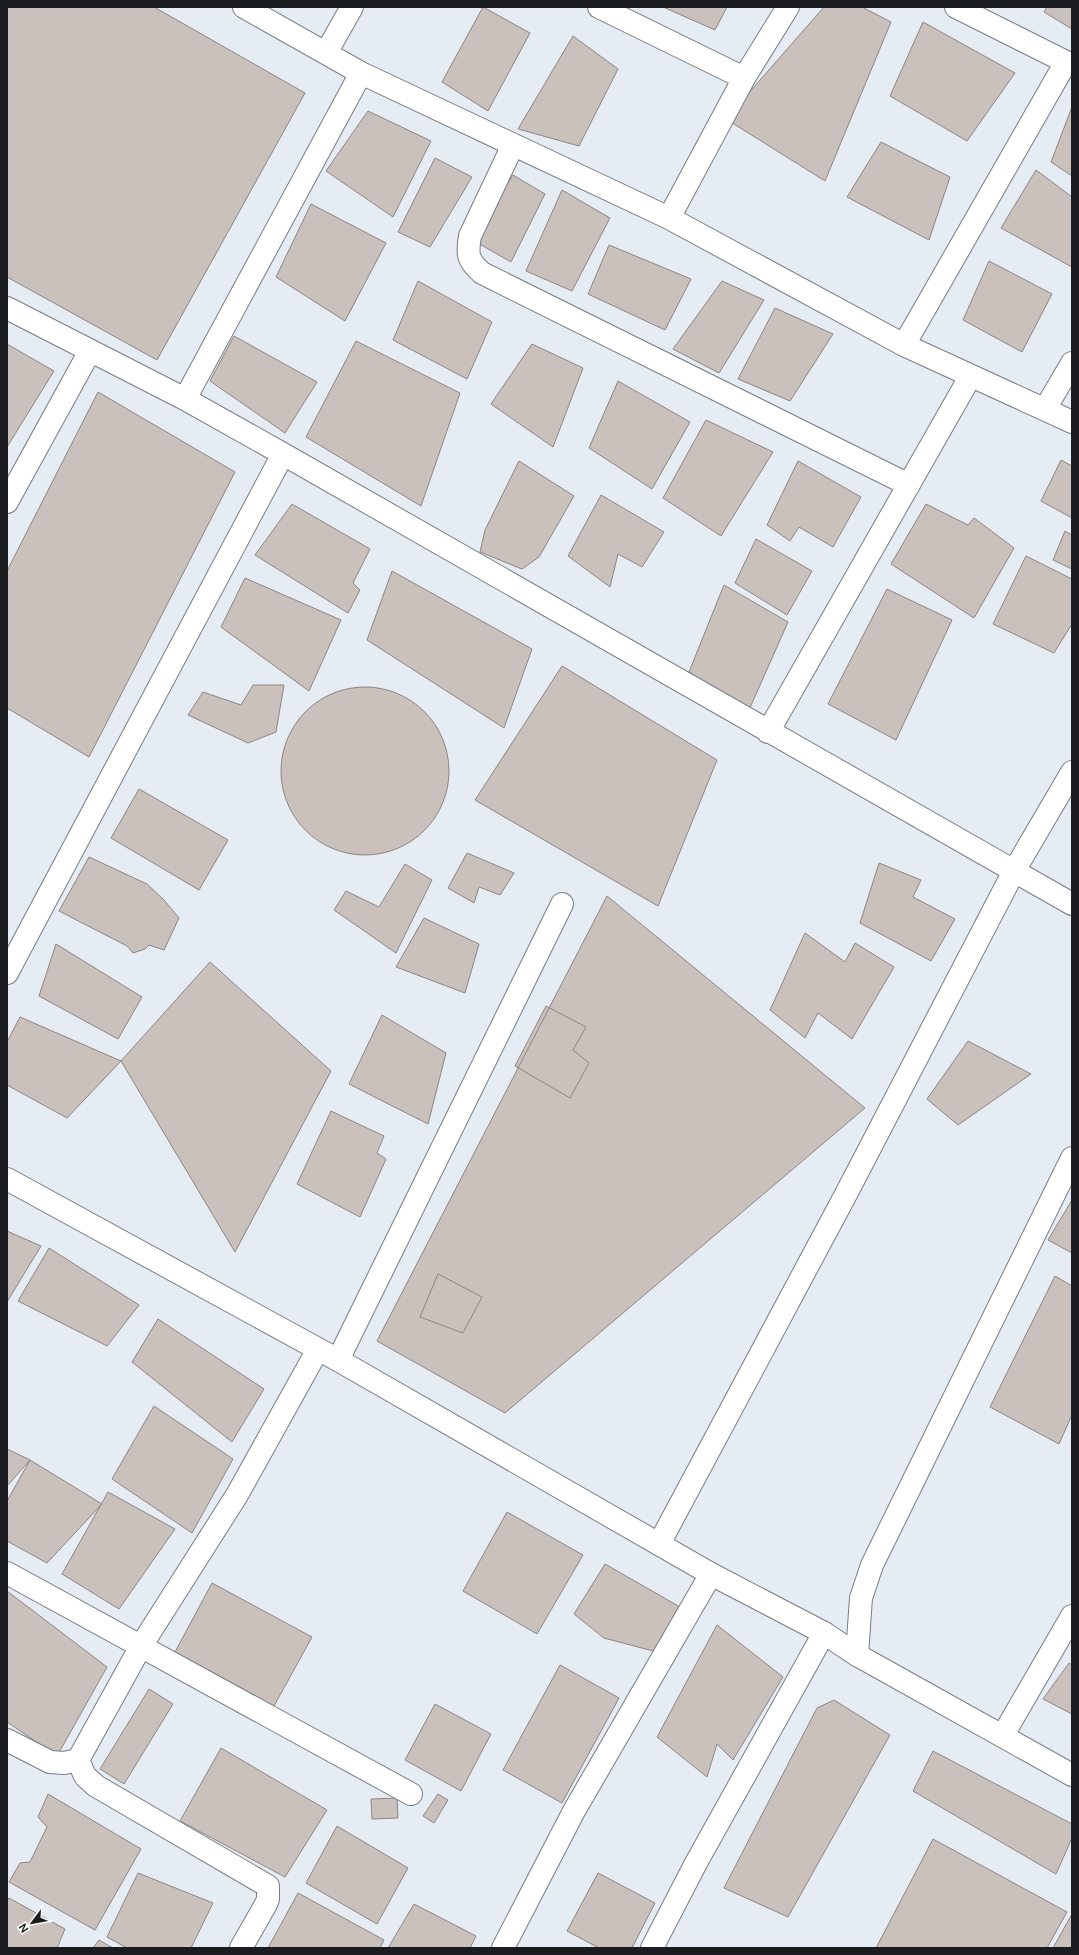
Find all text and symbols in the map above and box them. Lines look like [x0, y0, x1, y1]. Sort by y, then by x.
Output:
north arrow [12, 1903, 52, 1943]
text: N [15, 1921, 32, 1935]

